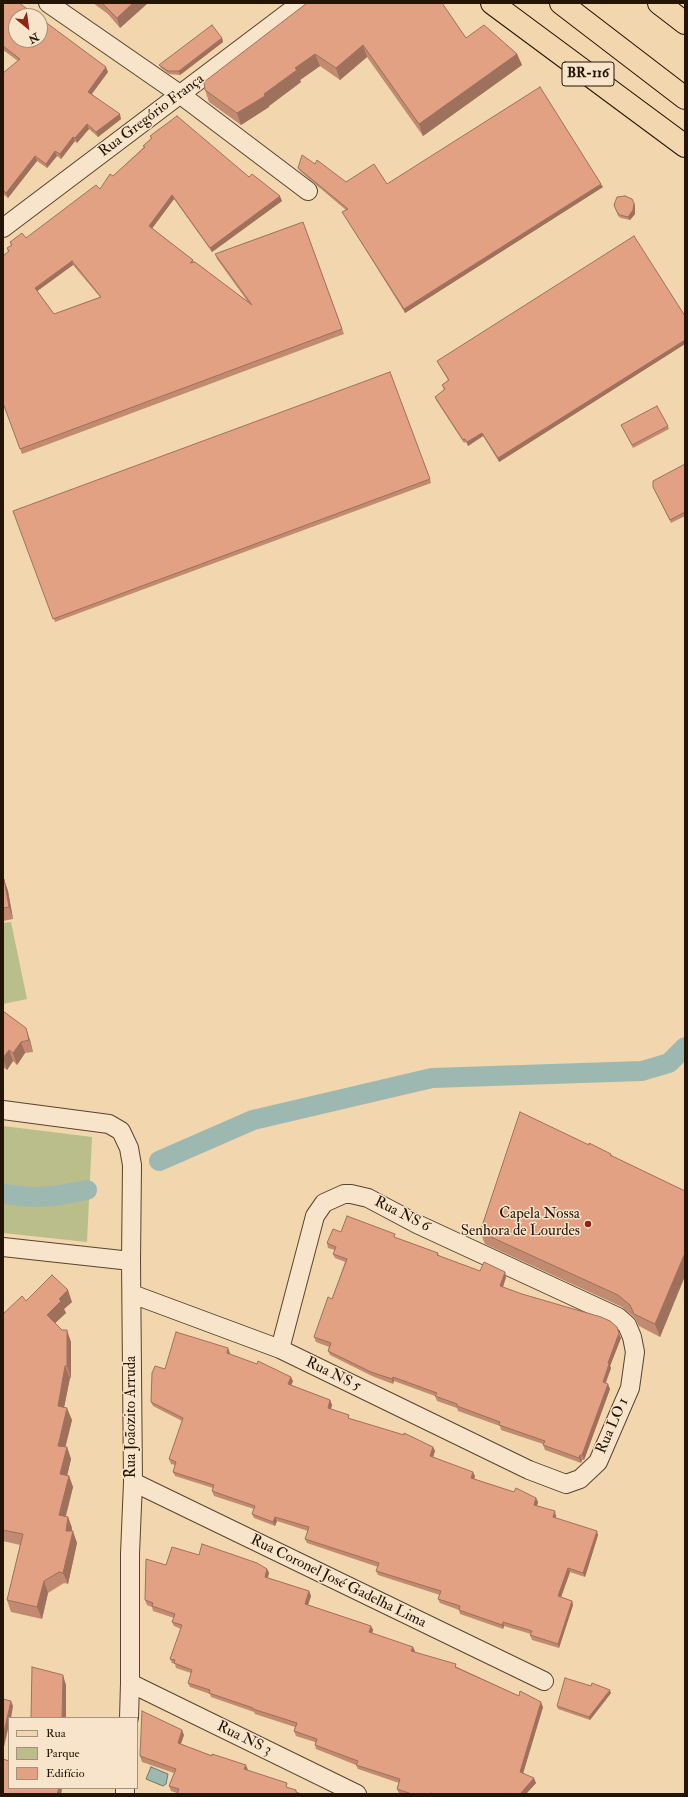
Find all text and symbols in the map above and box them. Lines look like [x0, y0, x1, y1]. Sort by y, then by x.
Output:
north arrow [8, 8, 48, 48]
text: N [26, 30, 41, 46]
road number: BR-116 [562, 62, 614, 86]
street label: Rua Gregório França [96, 71, 208, 161]
street label: Rua NS 6 [371, 1193, 433, 1237]
place label: Capela Nossa Senhora de Lourdes [461, 1206, 580, 1241]
marker: Capela Nossa Senhora de Lourdes [583, 1219, 593, 1229]
street label: Rua NS 5 [302, 1354, 364, 1396]
street label: Rua Joãozito Arruda [123, 1356, 141, 1478]
street label: Rua LO 1 [593, 1395, 633, 1457]
street label: Rua Coronel José Gadelha Lima [247, 1532, 429, 1632]
legend [8, 1717, 138, 1789]
street label: Rua NS 3 [214, 1718, 274, 1760]
text: Rua [46, 1726, 66, 1741]
text: Parque [46, 1746, 80, 1761]
text: Edifício [46, 1766, 85, 1781]

